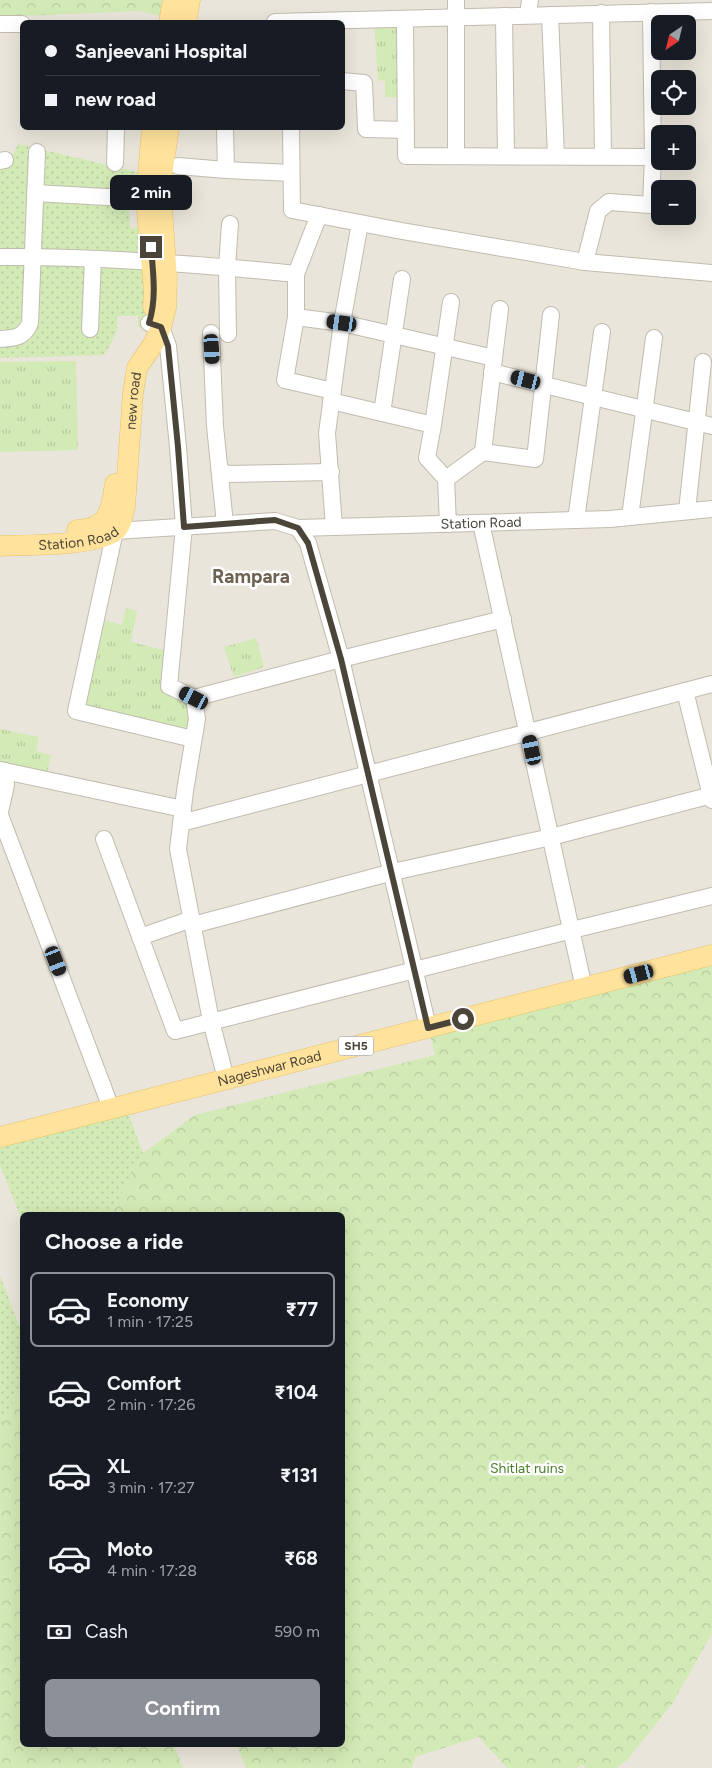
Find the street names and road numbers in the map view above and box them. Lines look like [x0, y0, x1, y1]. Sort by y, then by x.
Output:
street label: new road [122, 371, 145, 430]
street label: Station Road [440, 514, 522, 533]
street label: Station Road [38, 523, 122, 554]
road number: SH5 [338, 1036, 374, 1056]
street label: Nageshwar Road [216, 1047, 323, 1090]

